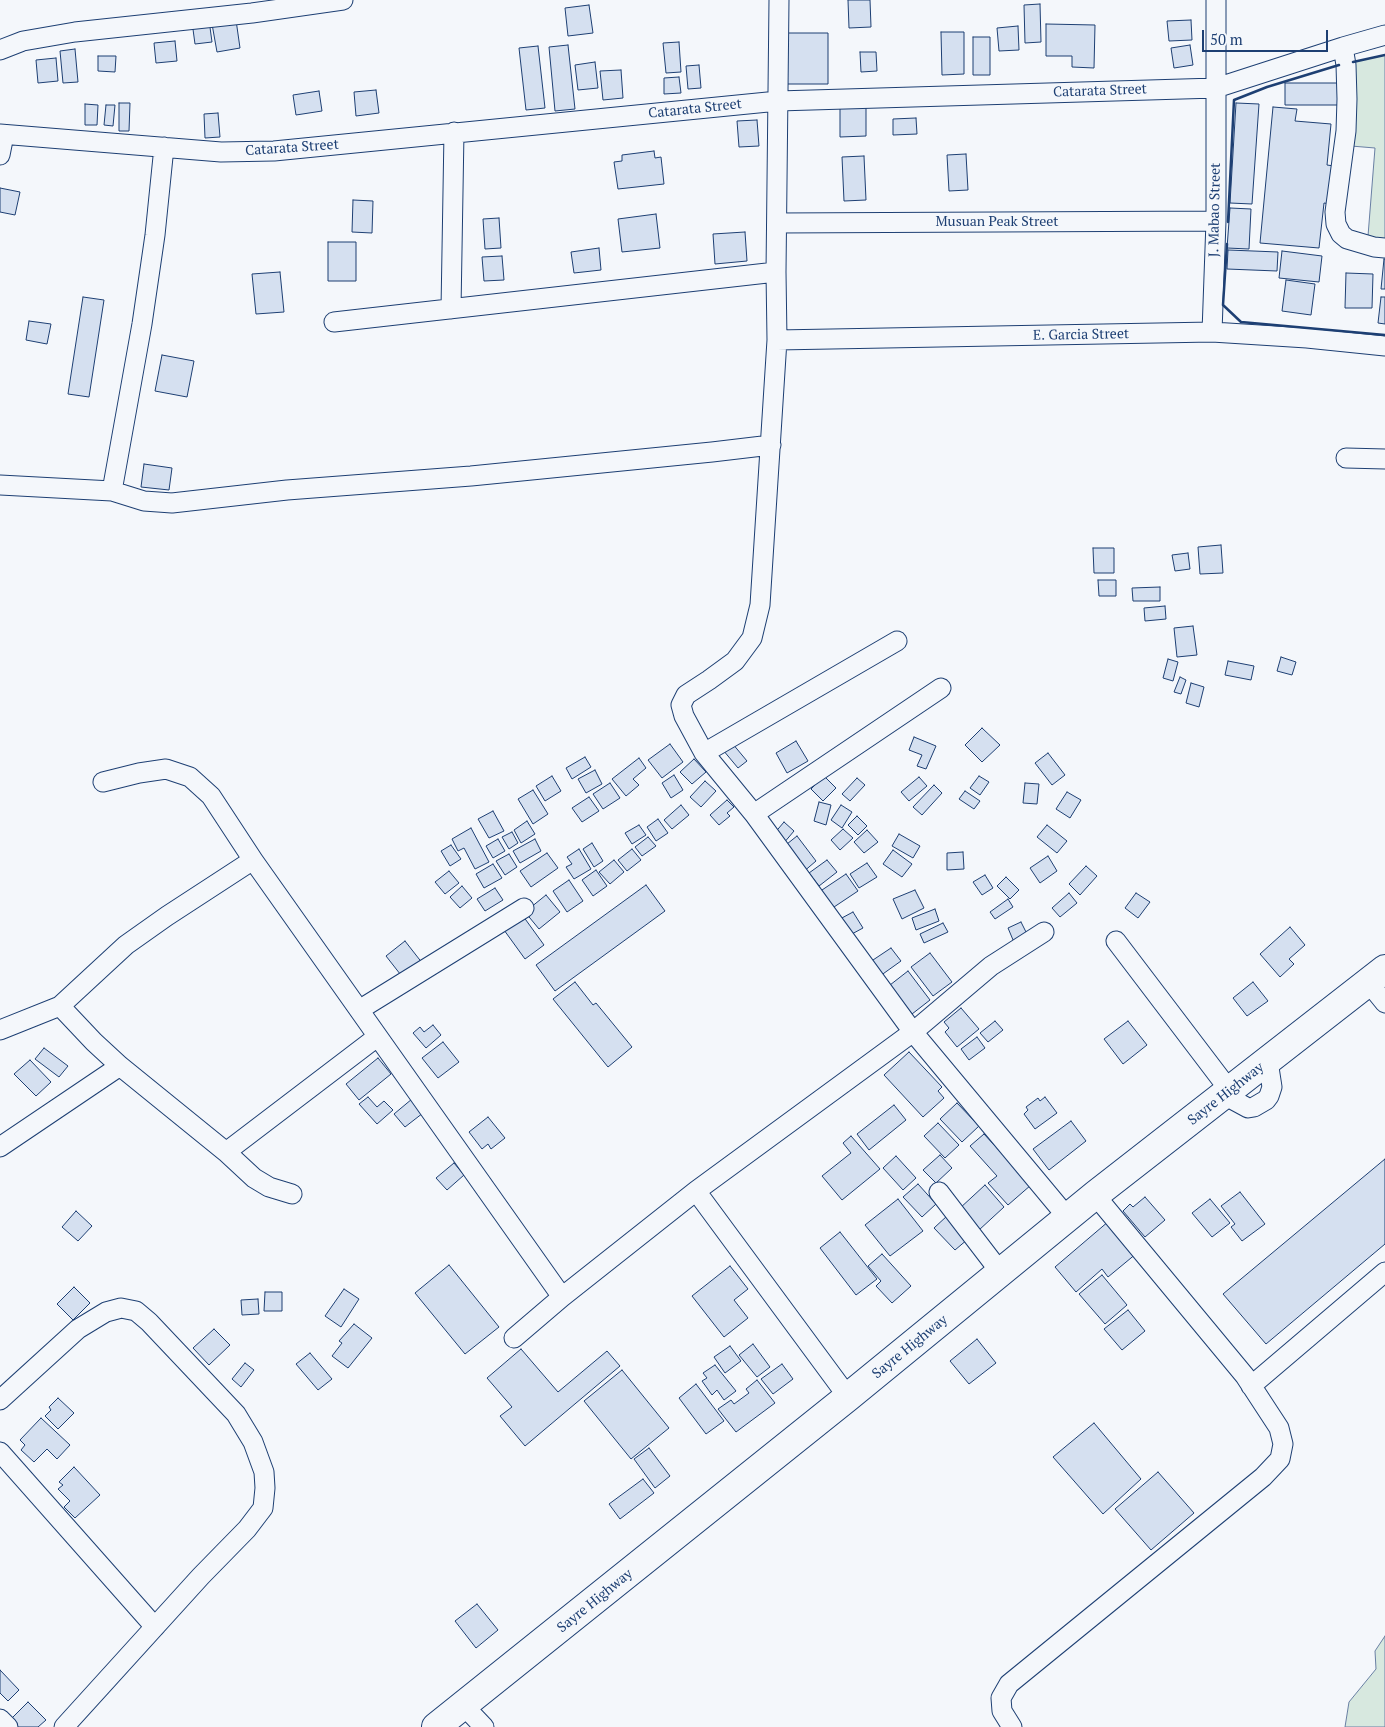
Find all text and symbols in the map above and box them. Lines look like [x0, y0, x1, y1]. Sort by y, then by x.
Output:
scale bar [1205, 20, 1331, 52]
text: 50 m [1210, 29, 1243, 49]
street label: Catarata Street [1053, 81, 1147, 101]
street label: Catarata Street [647, 96, 743, 122]
street label: Catarata Street [245, 136, 339, 160]
street label: J. Mabao Street [1206, 163, 1224, 257]
street label: Musuan Peak Street [935, 214, 1059, 230]
street label: E. Garcia Street [1033, 326, 1129, 344]
street label: Sayre Highway [1185, 1059, 1267, 1129]
street label: Sayre Highway [869, 1312, 951, 1382]
street label: Sayre Highway [554, 1566, 636, 1636]

